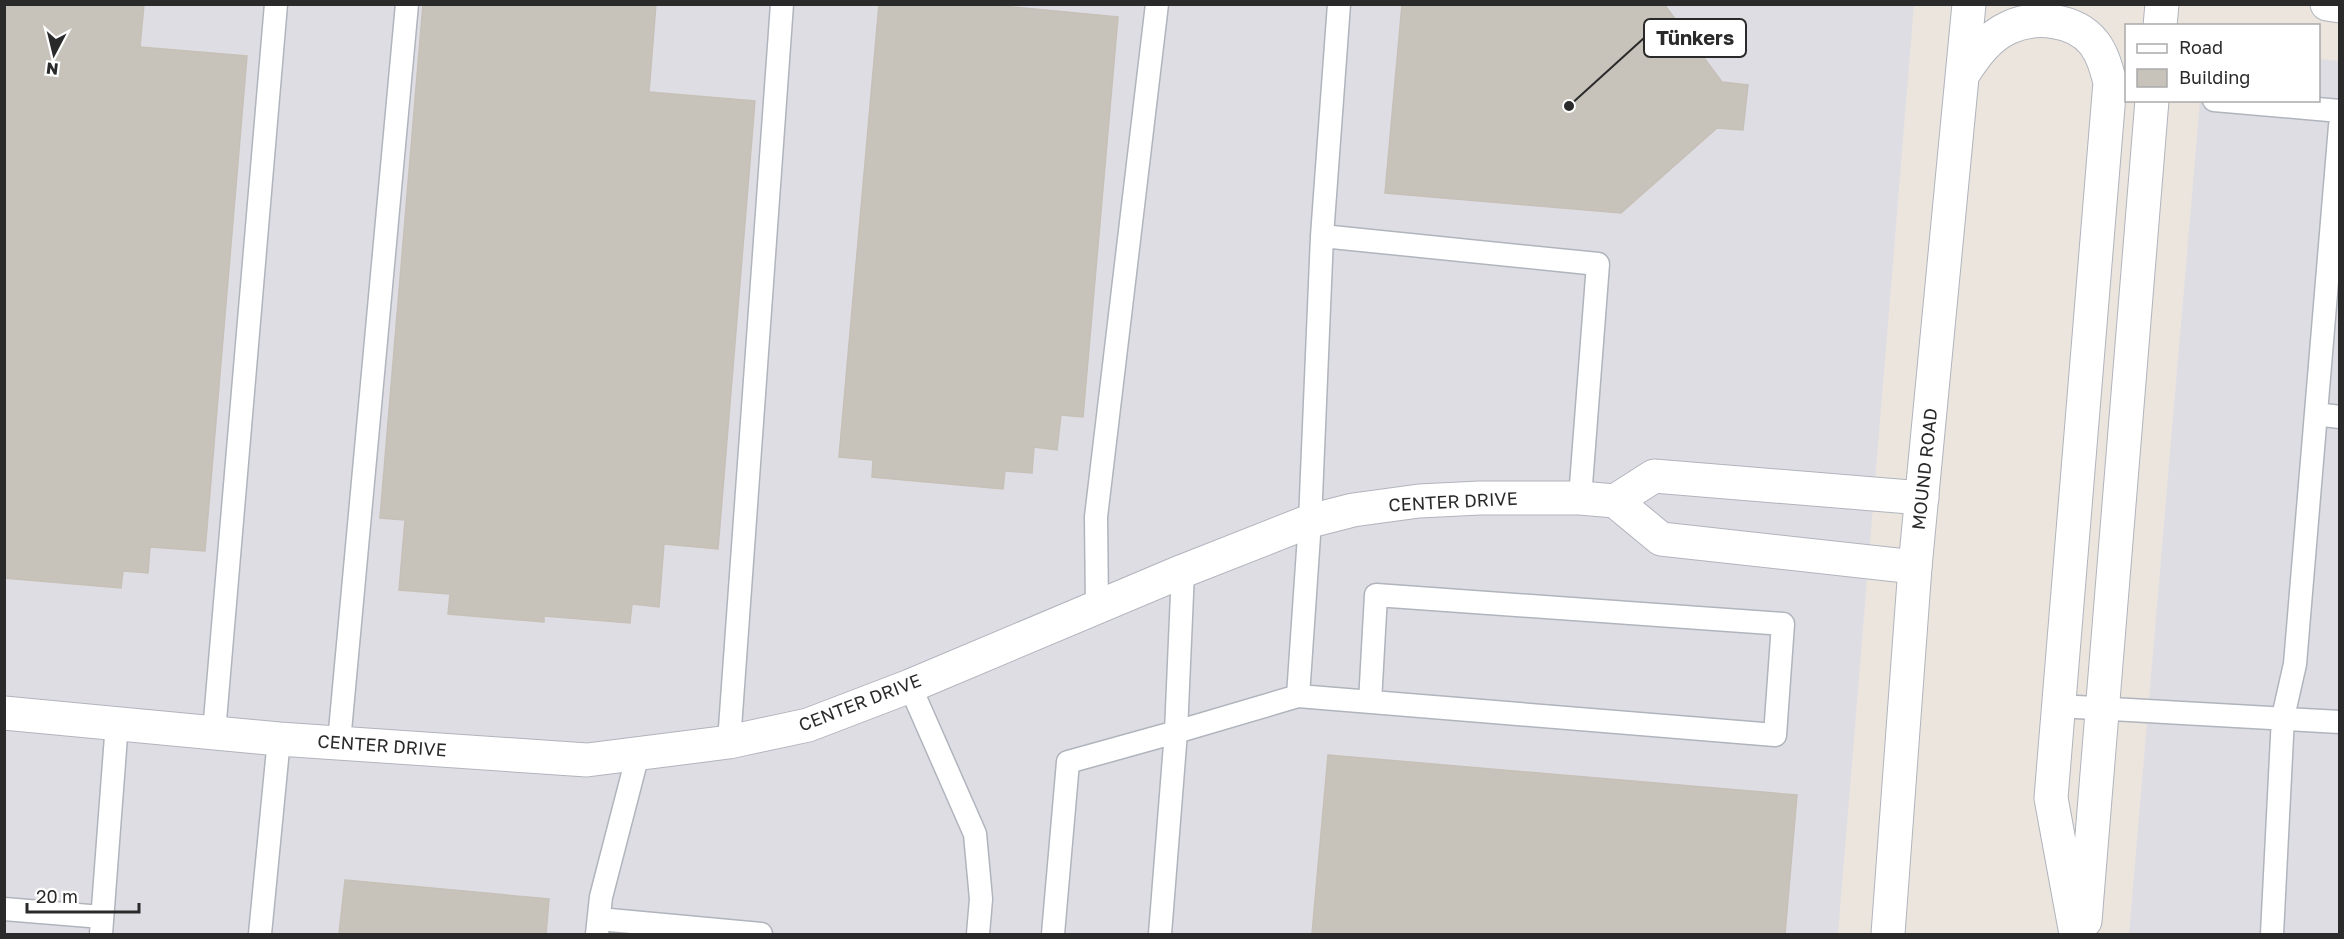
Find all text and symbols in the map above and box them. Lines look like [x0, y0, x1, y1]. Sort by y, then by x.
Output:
callout: Tünkers [1644, 19, 1746, 57]
north arrow [24, 24, 84, 84]
legend [2125, 24, 2320, 102]
text: Tünkers [1656, 25, 1734, 49]
text: Road [2179, 36, 2223, 58]
text: N [45, 58, 59, 80]
text: Building [2179, 66, 2250, 88]
street label: MOUND ROAD [1907, 407, 1941, 531]
street label: CENTER DRIVE [1388, 487, 1518, 515]
street label: CENTER DRIVE [795, 669, 924, 736]
street label: CENTER DRIVE [317, 730, 447, 760]
scale bar [27, 876, 140, 914]
text: 20 m [36, 885, 78, 907]

